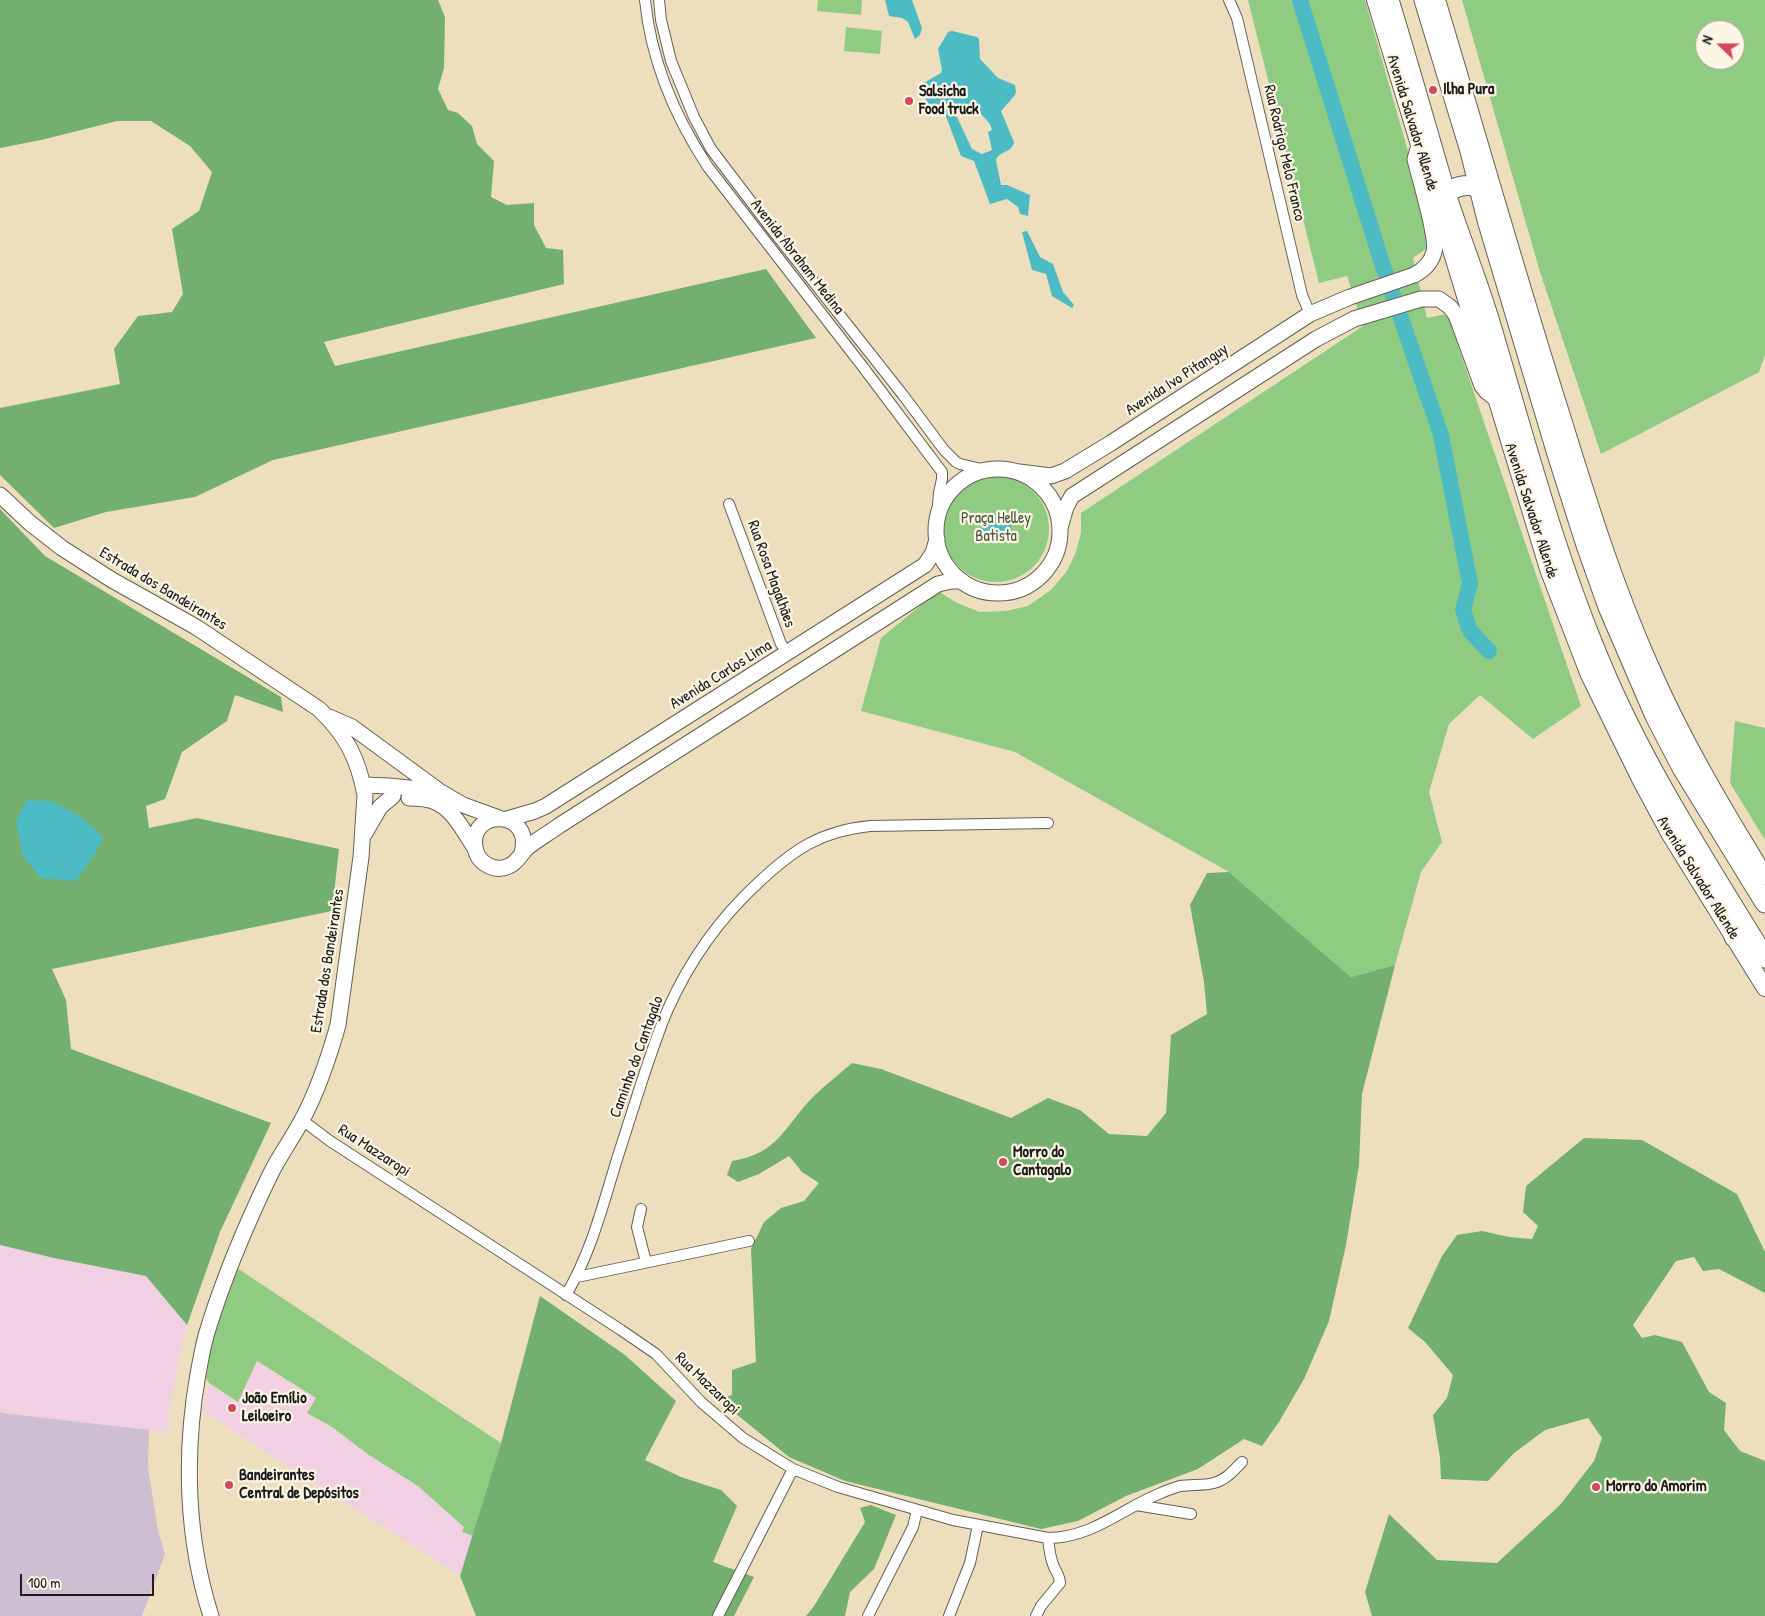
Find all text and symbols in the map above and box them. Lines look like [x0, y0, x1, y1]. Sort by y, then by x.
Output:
north arrow [1695, 20, 1745, 70]
text: N [1696, 33, 1717, 47]
street label: Avenida Salvador Allende [1382, 53, 1442, 193]
place label: Ilha Pura [1443, 80, 1494, 100]
place label: Salsicha Food truck [919, 82, 979, 120]
street label: Rua Rodrigo Melo Franco [1259, 83, 1309, 223]
marker: Ilha Pura [1427, 84, 1439, 96]
marker: Salsicha Food truck [903, 95, 915, 107]
street label: Avenida Abraham Medina [746, 195, 848, 319]
street label: Avenida Ivo Pitanguy [1122, 340, 1232, 420]
street label: Avenida Salvador Allende [1500, 441, 1562, 581]
park label: Praça Helley Batista [961, 509, 1031, 547]
street label: Rua Rosa Magalhães [743, 518, 799, 630]
street label: Estrada dos Bandeirantes [96, 543, 230, 635]
street label: Avenida Carlos Lima [667, 636, 775, 714]
street label: Avenida Salvador Allende [1652, 813, 1744, 943]
street label: Estrada dos Bandeirantes [307, 888, 349, 1034]
street label: Caminho do Cantagalo [606, 994, 668, 1120]
street label: Rua Mazzaropi [334, 1121, 414, 1181]
place label: Morro do Cantagalo [1013, 1143, 1071, 1181]
marker: Morro do Cantagalo [997, 1156, 1009, 1168]
street label: Rua Mazzaropi [671, 1348, 743, 1420]
place label: João Emílio Leiloeiro [242, 1389, 307, 1427]
marker: João Emílio Leiloeiro [226, 1402, 238, 1414]
place label: Bandeirantes Central de Depósitos [239, 1466, 359, 1504]
place label: Morro do Amorim [1606, 1477, 1707, 1497]
marker: Bandeirantes Central de Depósitos [223, 1479, 235, 1491]
marker: Morro do Amorim [1590, 1481, 1602, 1493]
scale bar [22, 1564, 156, 1596]
text: 100 m [28, 1572, 61, 1593]

